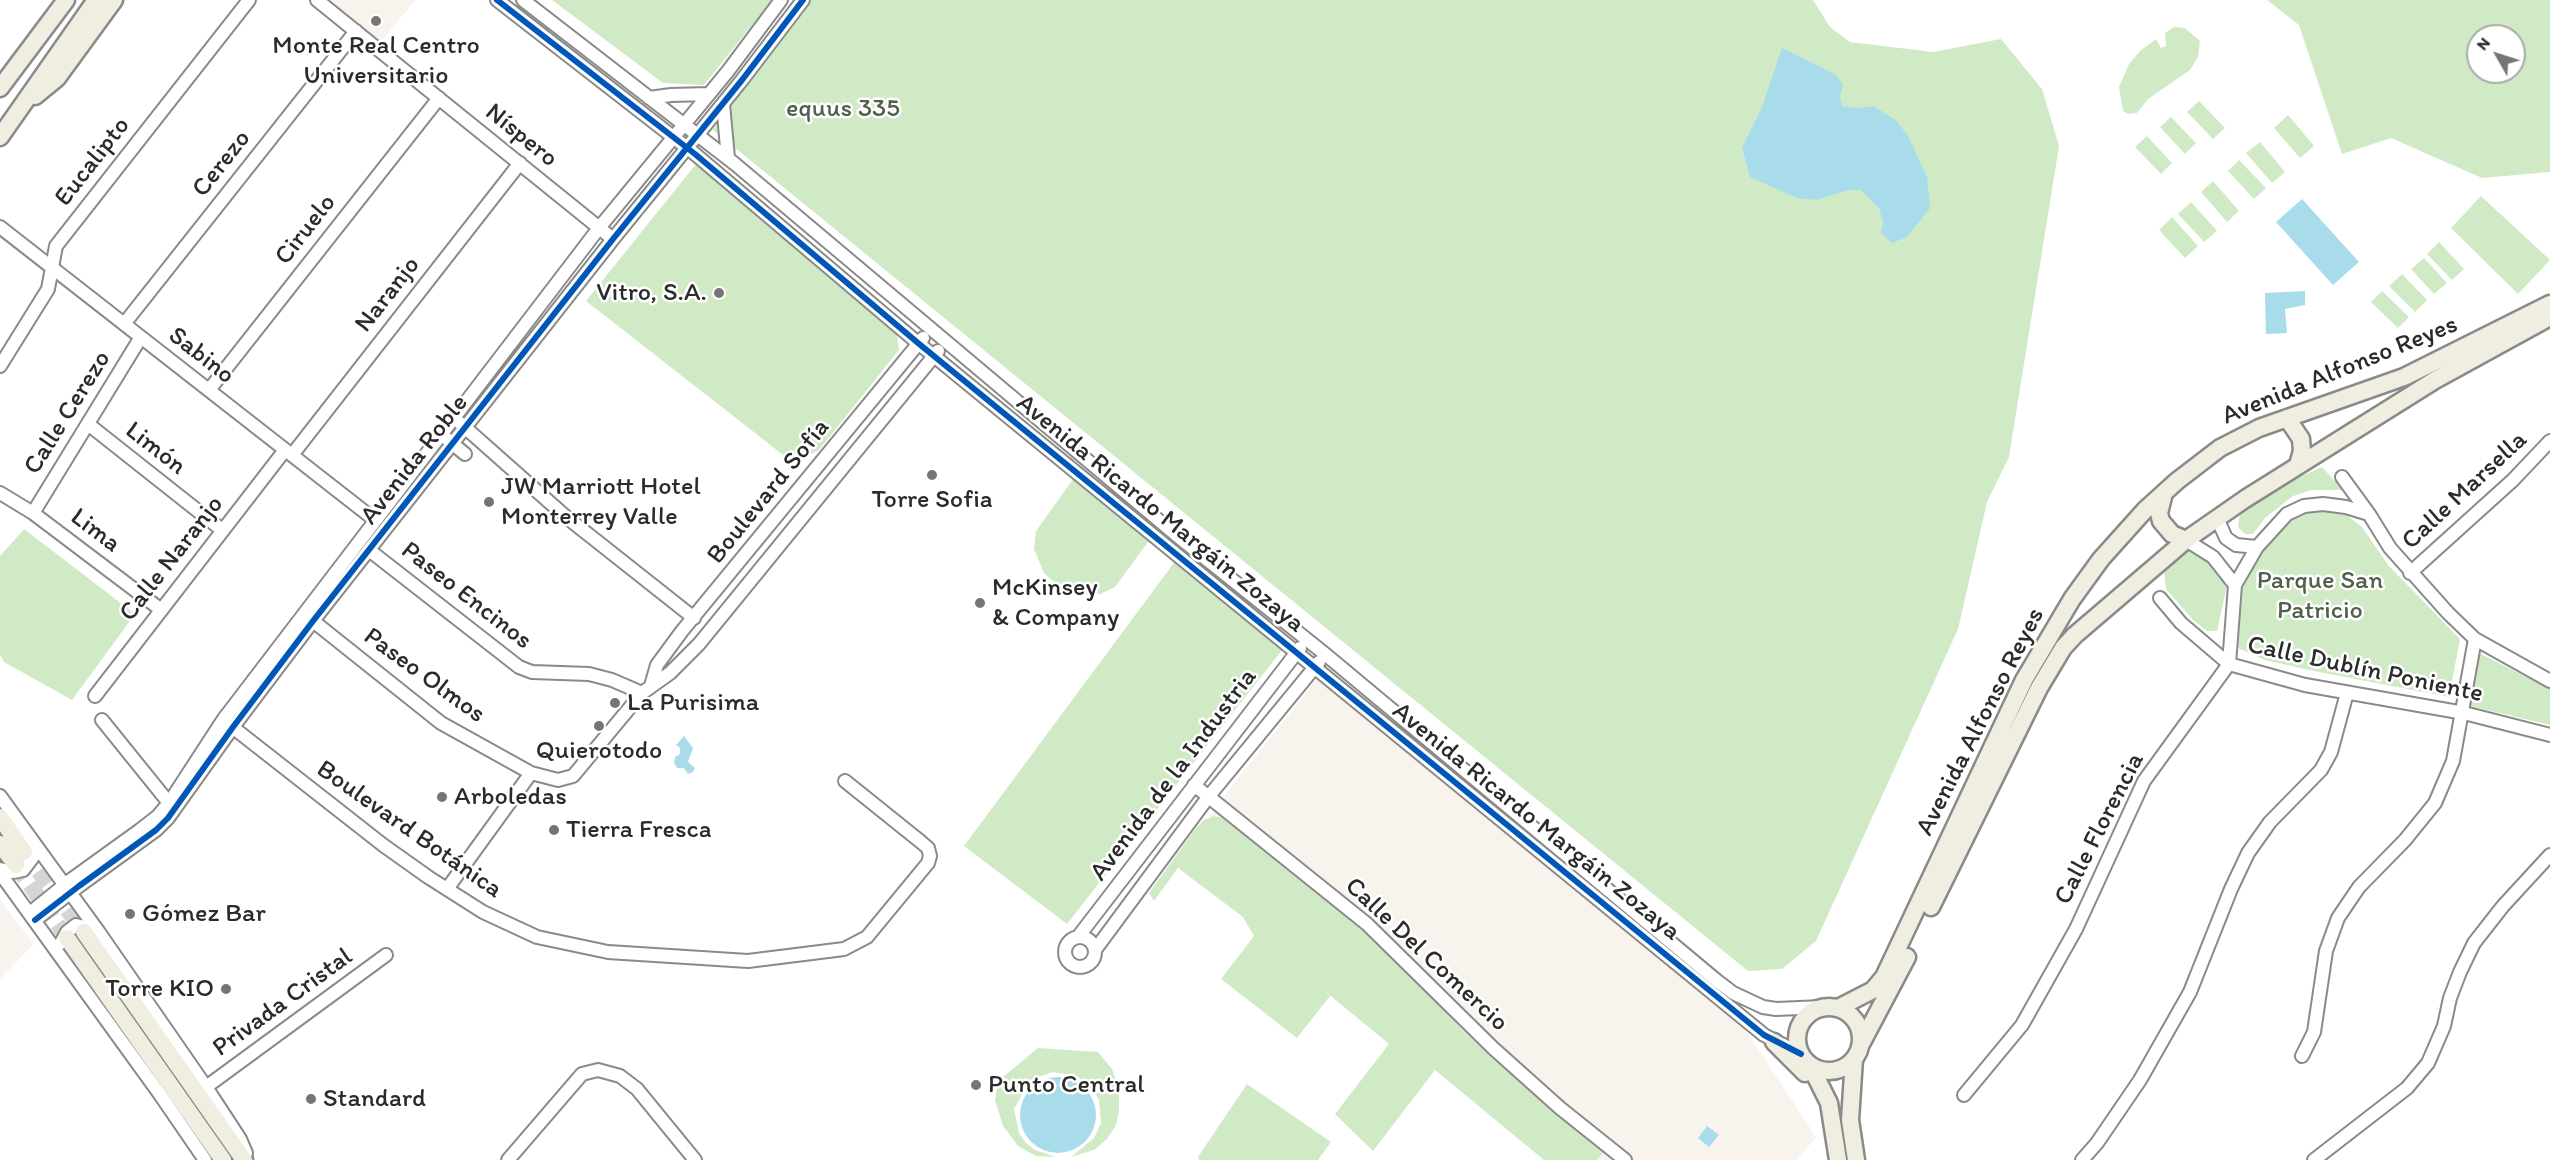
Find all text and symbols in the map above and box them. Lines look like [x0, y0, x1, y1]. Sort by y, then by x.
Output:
marker: Monte Real Centro Universitario [369, 14, 383, 28]
north arrow [2466, 24, 2526, 84]
place label: Monte Real Centro Universitario [272, 30, 480, 92]
text: N [2472, 33, 2494, 54]
park label: equus 335 [786, 93, 900, 125]
street label: Níspero [478, 97, 564, 175]
street label: Eucalipto [49, 111, 137, 213]
street label: Cerezo [186, 124, 258, 204]
street label: Ciruelo [269, 188, 343, 272]
street label: Naranjo [349, 251, 427, 339]
place label: Vitro, S.A. [596, 277, 707, 309]
marker: Vitro, S.A. [712, 286, 726, 300]
street label: Avenida Alfonso Reyes [2218, 309, 2462, 433]
street label: Sabino [162, 320, 240, 392]
street label: Calle Cerezo [18, 345, 118, 481]
street label: Avenida Ricardo Margáin Zozaya [1010, 388, 1310, 640]
street label: Avenida Roble [354, 389, 476, 531]
street label: Boulevard Sofía [701, 413, 837, 571]
street label: Limón [118, 416, 192, 482]
street label: Calle Marsella [2396, 425, 2534, 557]
marker: Torre Sofia [925, 468, 939, 482]
place label: JW Marriott Hotel Monterrey Valle [501, 471, 701, 532]
place label: Torre Sofia [872, 484, 992, 516]
street label: Calle Naranjo [113, 490, 231, 628]
marker: JW Marriott Hotel Monterrey Valle [482, 495, 496, 509]
street label: Lima [64, 502, 126, 560]
street label: Paseo Encinos [394, 535, 538, 657]
park label: Parque San Patricio [2257, 565, 2383, 626]
place label: McKinsey & Company [992, 572, 1119, 634]
marker: McKinsey & Company [973, 596, 987, 610]
street label: Avenida Alfonso Reyes [1910, 603, 2052, 841]
street label: Paseo Olmos [357, 621, 491, 731]
street label: Calle Dublín Poniente [2244, 630, 2486, 710]
street label: Avenida de la Industria [1084, 663, 1264, 887]
place label: La Purisima [627, 687, 759, 719]
marker: La Purisima [608, 696, 622, 710]
street label: Avenida Ricardo Margáin Zozaya [1386, 696, 1686, 948]
marker: Quierotodo [592, 719, 606, 733]
place label: Quierotodo [536, 735, 662, 767]
street label: Calle Florencia [2048, 748, 2152, 910]
street label: Boulevard Botánica [310, 754, 508, 906]
place label: Arboledas [454, 781, 567, 813]
marker: Arboledas [435, 790, 449, 804]
place label: Tierra Fresca [566, 814, 711, 846]
marker: Tierra Fresca [547, 823, 561, 837]
street label: Calle Del Comercio [1338, 871, 1514, 1039]
place label: Gómez Bar [142, 898, 266, 930]
marker: Gómez Bar [123, 907, 137, 921]
street label: Privada Cristal [207, 942, 359, 1064]
place label: Torre KIO [105, 973, 214, 1005]
marker: Torre KIO [219, 982, 233, 996]
place label: Punto Central [988, 1069, 1145, 1101]
marker: Punto Central [969, 1078, 983, 1092]
place label: Standard [323, 1083, 426, 1115]
marker: Standard [304, 1092, 318, 1106]

